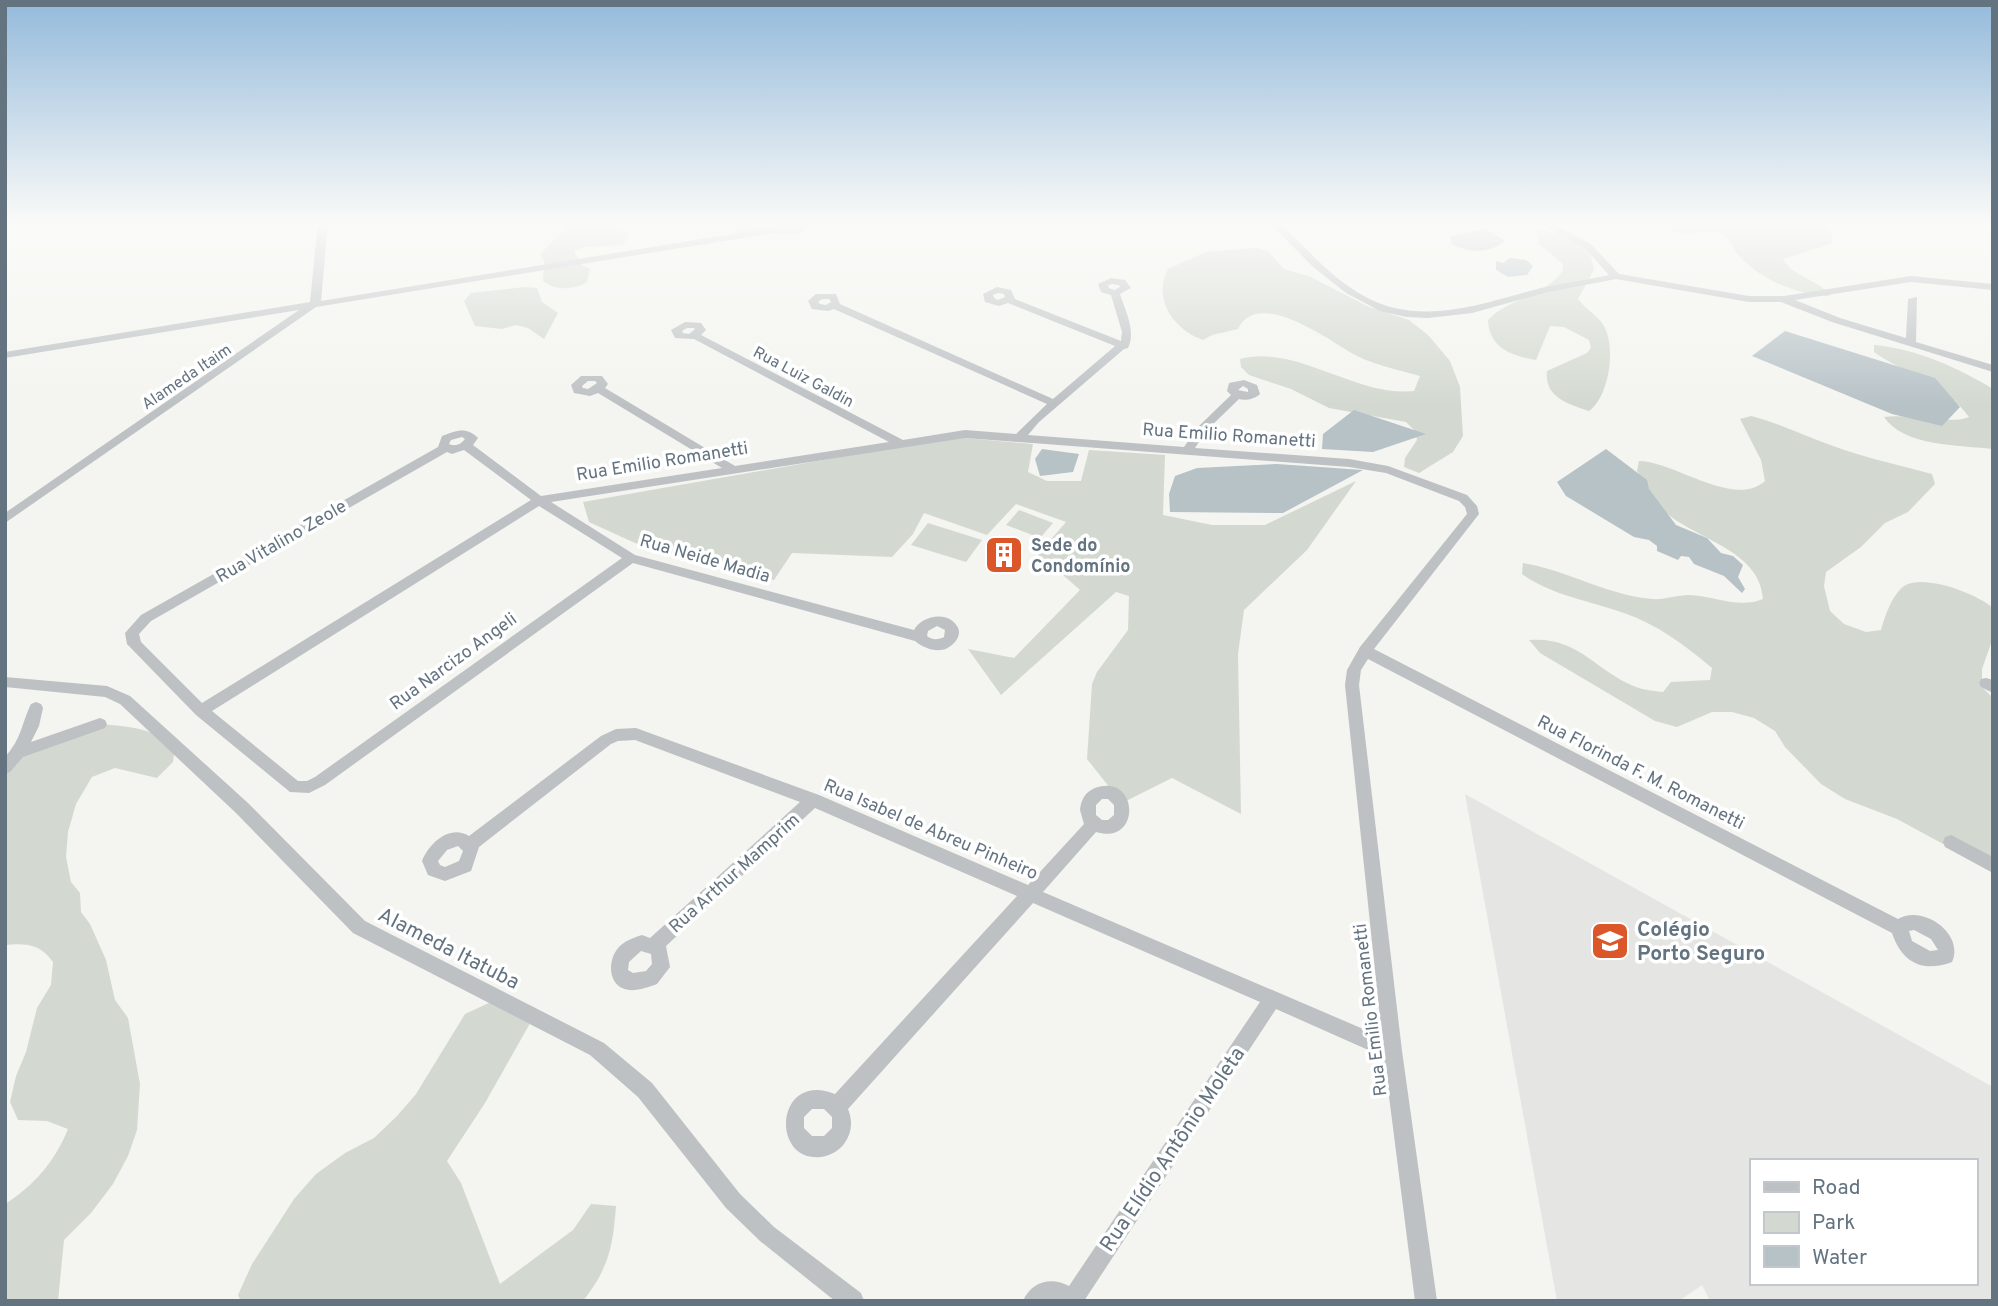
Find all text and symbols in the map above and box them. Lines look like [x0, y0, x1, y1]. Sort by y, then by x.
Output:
street label: Alameda Itaim [138, 340, 236, 415]
street label: Rua Luiz Galdin [749, 343, 857, 413]
street label: Rua Emilio Romanetti [1141, 419, 1316, 454]
street label: Rua Emilio Romanetti [575, 438, 750, 487]
street label: Rua Vitalino Zeole [212, 496, 351, 589]
street label: Rua Neide Madia [637, 530, 772, 589]
building icon: Sede do Condomínio [983, 534, 1025, 576]
place label: Sede do Condomínio [1031, 535, 1130, 579]
street label: Rua Narcizo Angeli [386, 608, 522, 716]
street label: Rua Florinda F. M. Romanetti [1533, 711, 1748, 836]
street label: Rua Isabel de Abreu Pinheiro [820, 775, 1041, 886]
street label: Rua Arthur Mamprim [665, 809, 805, 939]
street label: Alameda Itatuba [373, 902, 524, 997]
place label: Colégio Porto Seguro [1637, 917, 1765, 968]
school or university icon: Colégio Porto Seguro [1589, 920, 1631, 962]
street label: Rua Emilio Romanetti [1349, 922, 1393, 1097]
street label: Rua Elídio Antônio Moleta [1095, 1042, 1252, 1257]
legend [1750, 1159, 1977, 1285]
text: Road [1812, 1175, 1861, 1202]
text: Park [1812, 1210, 1855, 1237]
text: Water [1812, 1245, 1867, 1272]

